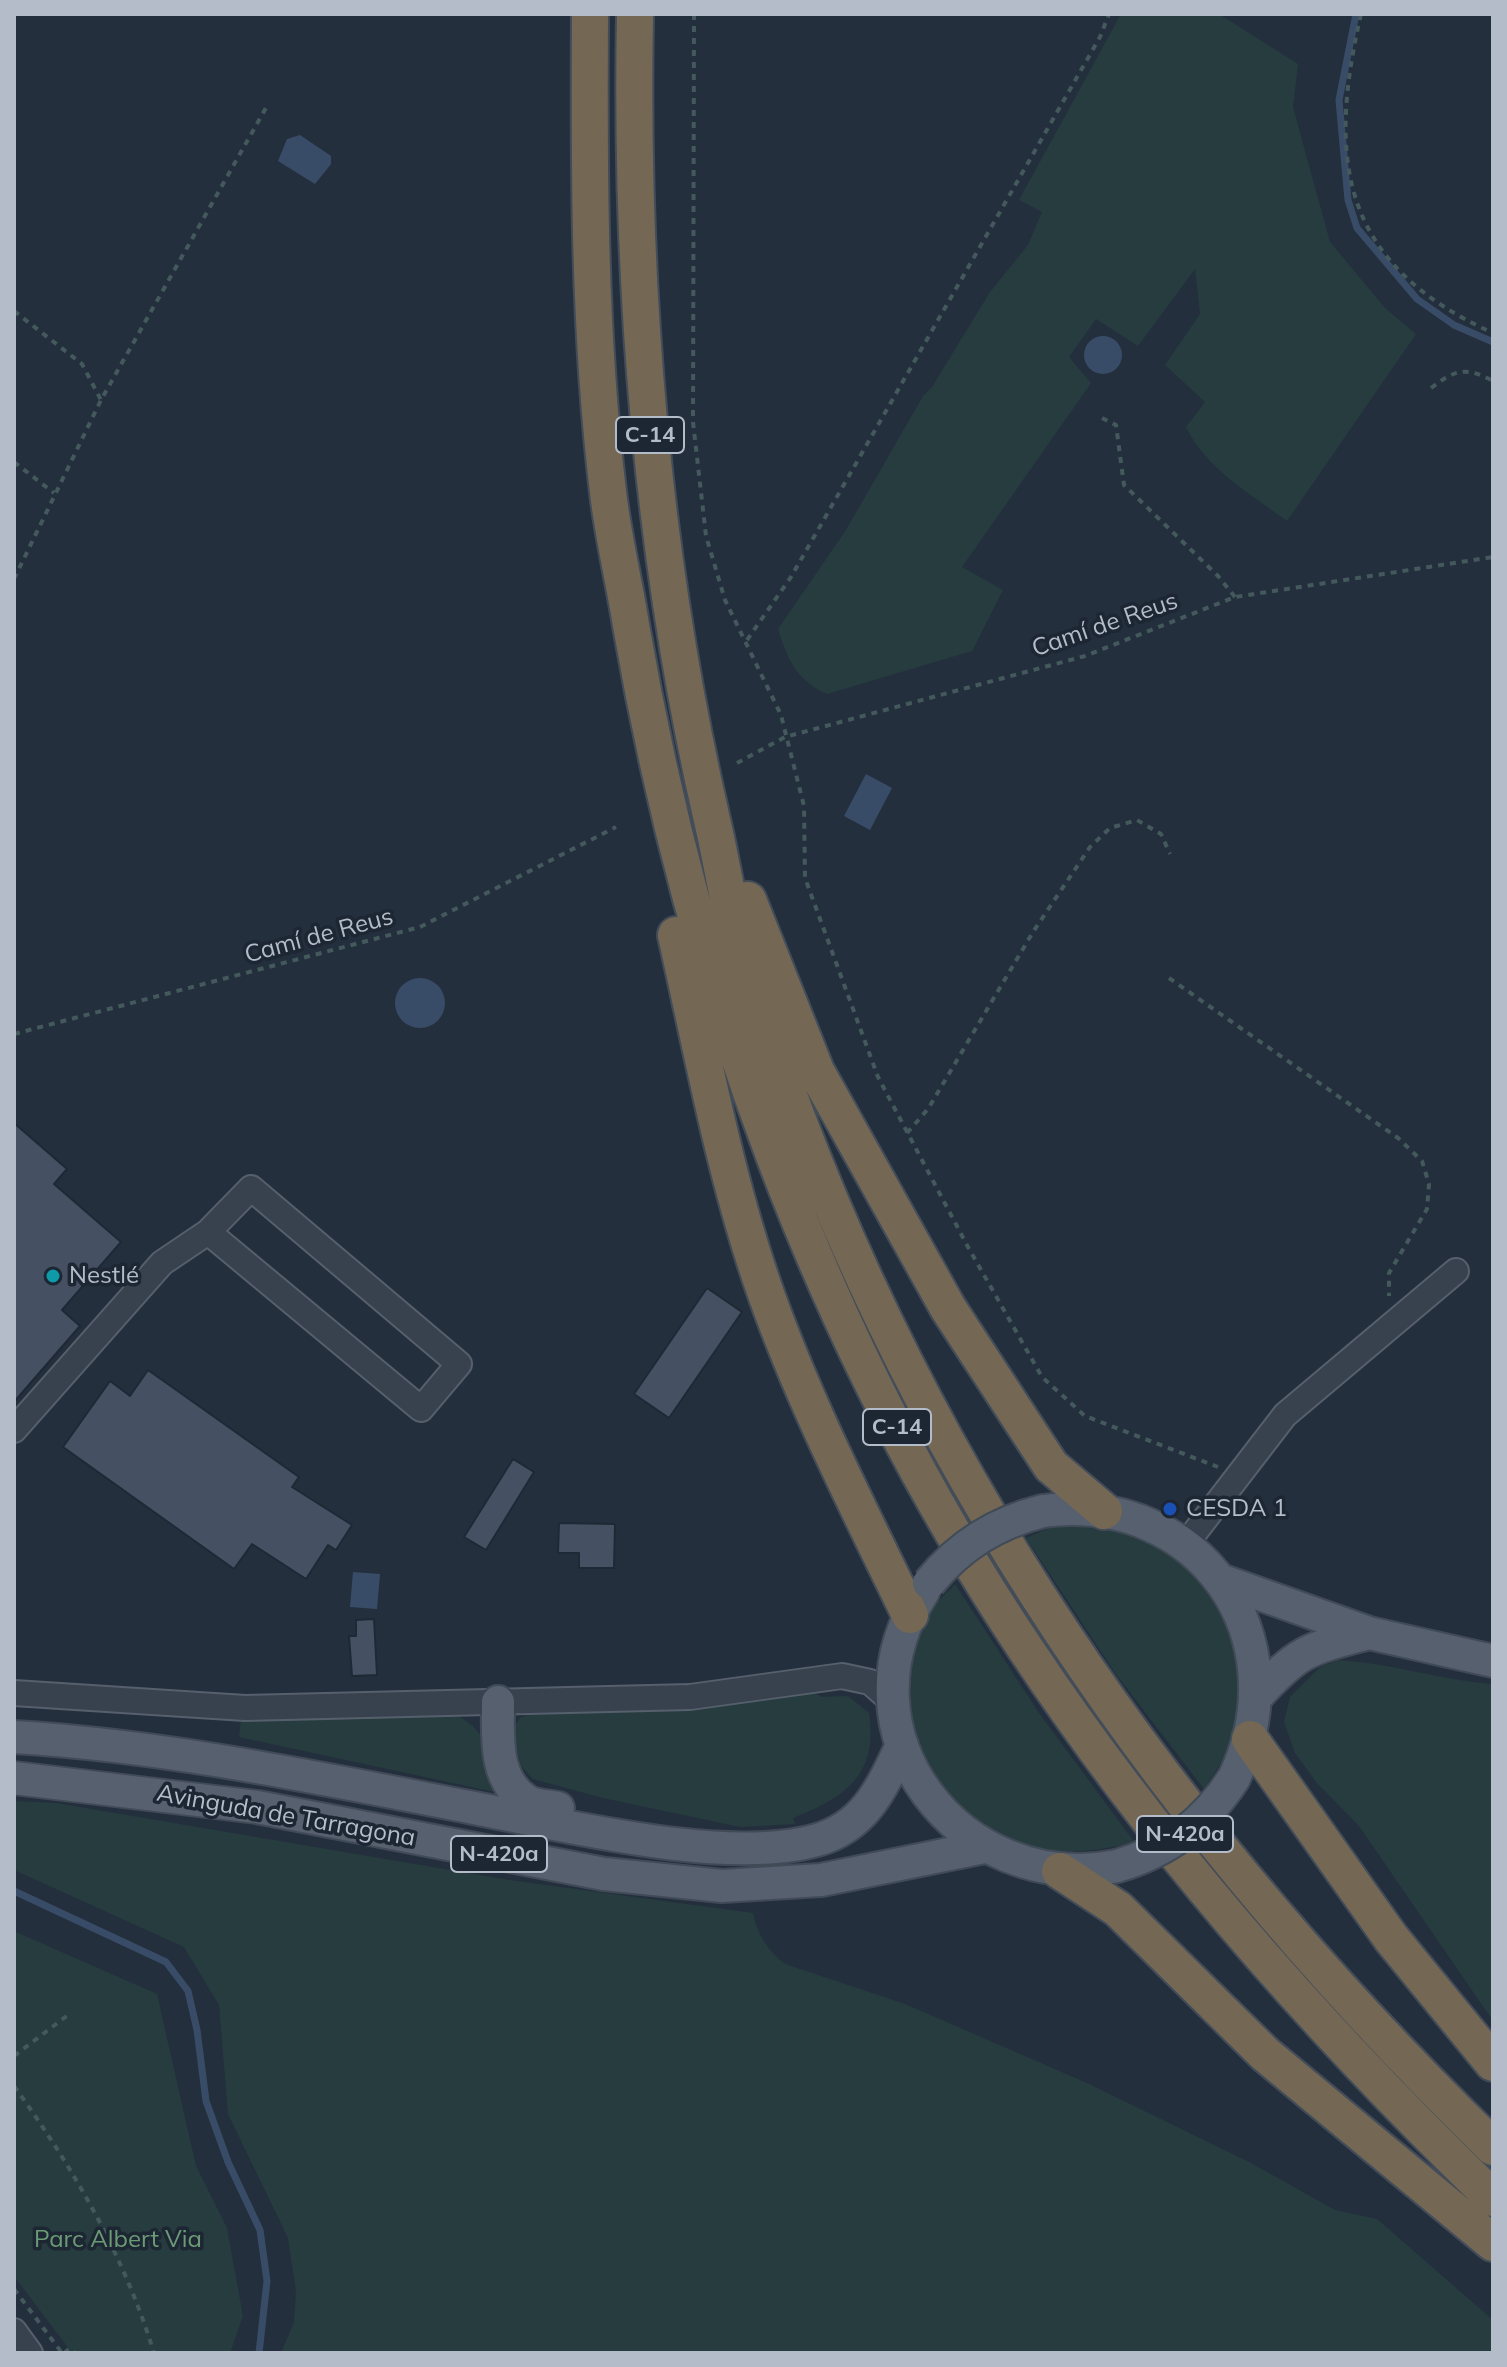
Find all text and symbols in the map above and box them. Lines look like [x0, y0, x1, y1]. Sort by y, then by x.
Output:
road number: C-14 [616, 417, 684, 453]
street label: Camí de Reus [1028, 587, 1182, 663]
street label: Camí de Reus [242, 902, 396, 970]
place label: Nestlé [69, 1262, 139, 1290]
marker: Nestlé [44, 1267, 62, 1285]
road number: C-14 [863, 1409, 931, 1445]
place label: CESDA 1 [1186, 1495, 1287, 1523]
marker: CESDA 1 [1161, 1500, 1179, 1518]
street label: Avinguda de Tarragona [154, 1779, 418, 1853]
road number: N-420a [1137, 1816, 1233, 1852]
road number: N-420a [451, 1836, 547, 1872]
park label: Parc Albert Via [34, 2226, 202, 2254]

